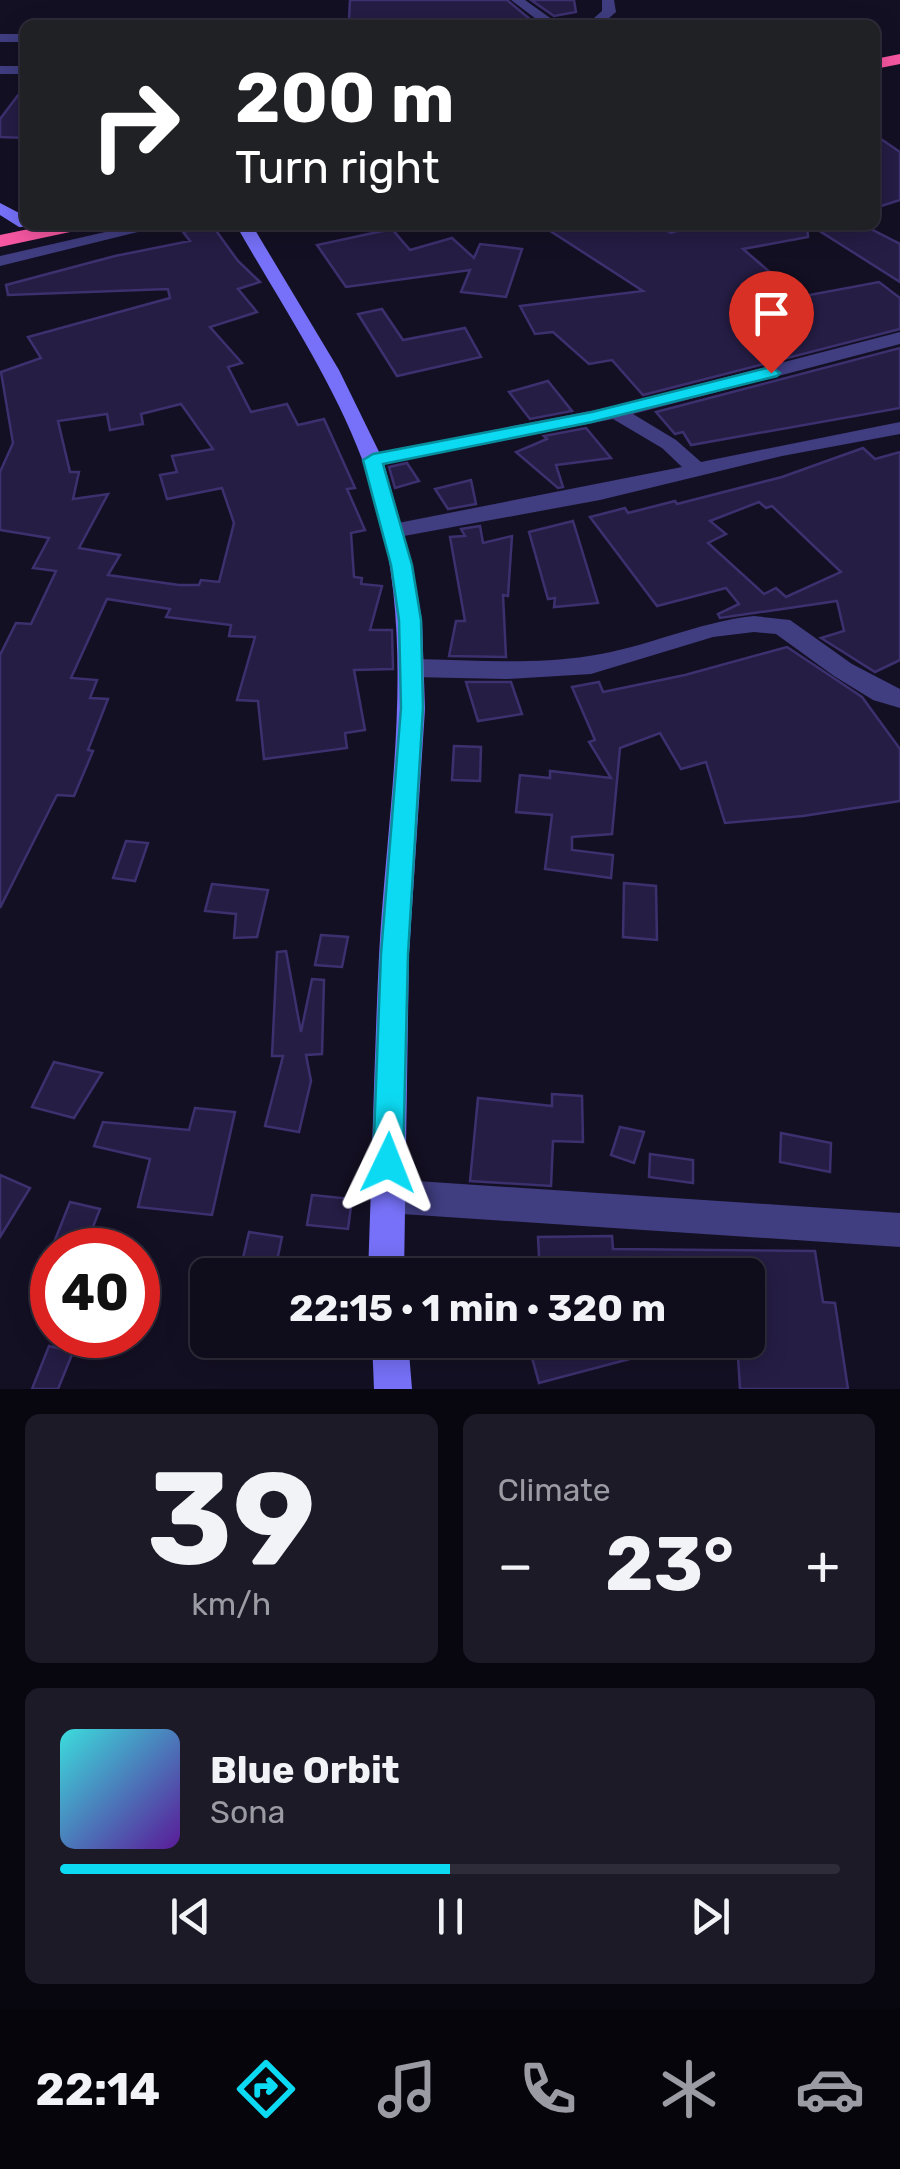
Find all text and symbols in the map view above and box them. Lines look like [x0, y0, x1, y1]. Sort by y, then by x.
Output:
text: 200 m [235, 57, 455, 140]
icon: right [70, 60, 200, 190]
text: Turn right [235, 141, 439, 194]
pin [729, 271, 814, 374]
icon: arrive [744, 286, 799, 341]
position arrow [336, 1111, 440, 1215]
speed limit sign: 40 [30, 1228, 160, 1358]
text: 22:15 · 1 min · 320 m [289, 1285, 666, 1331]
text: 39 [147, 1442, 316, 1597]
text: Climate [498, 1471, 611, 1509]
text: 23° [605, 1520, 734, 1609]
text: − [498, 1533, 533, 1598]
text: + [806, 1533, 840, 1598]
text: km/h [191, 1585, 271, 1623]
text: Blue Orbit [210, 1747, 400, 1793]
text: Sona [210, 1793, 285, 1831]
icon: previous [163, 1889, 218, 1944]
icon: pause [423, 1889, 478, 1944]
icon: next [683, 1889, 738, 1944]
icon: directions [231, 2054, 301, 2124]
icon: music [372, 2054, 442, 2124]
icon: phone [513, 2054, 583, 2124]
icon: climate [654, 2054, 724, 2124]
icon: car [795, 2054, 865, 2124]
text: 22:14 [35, 2063, 160, 2116]

